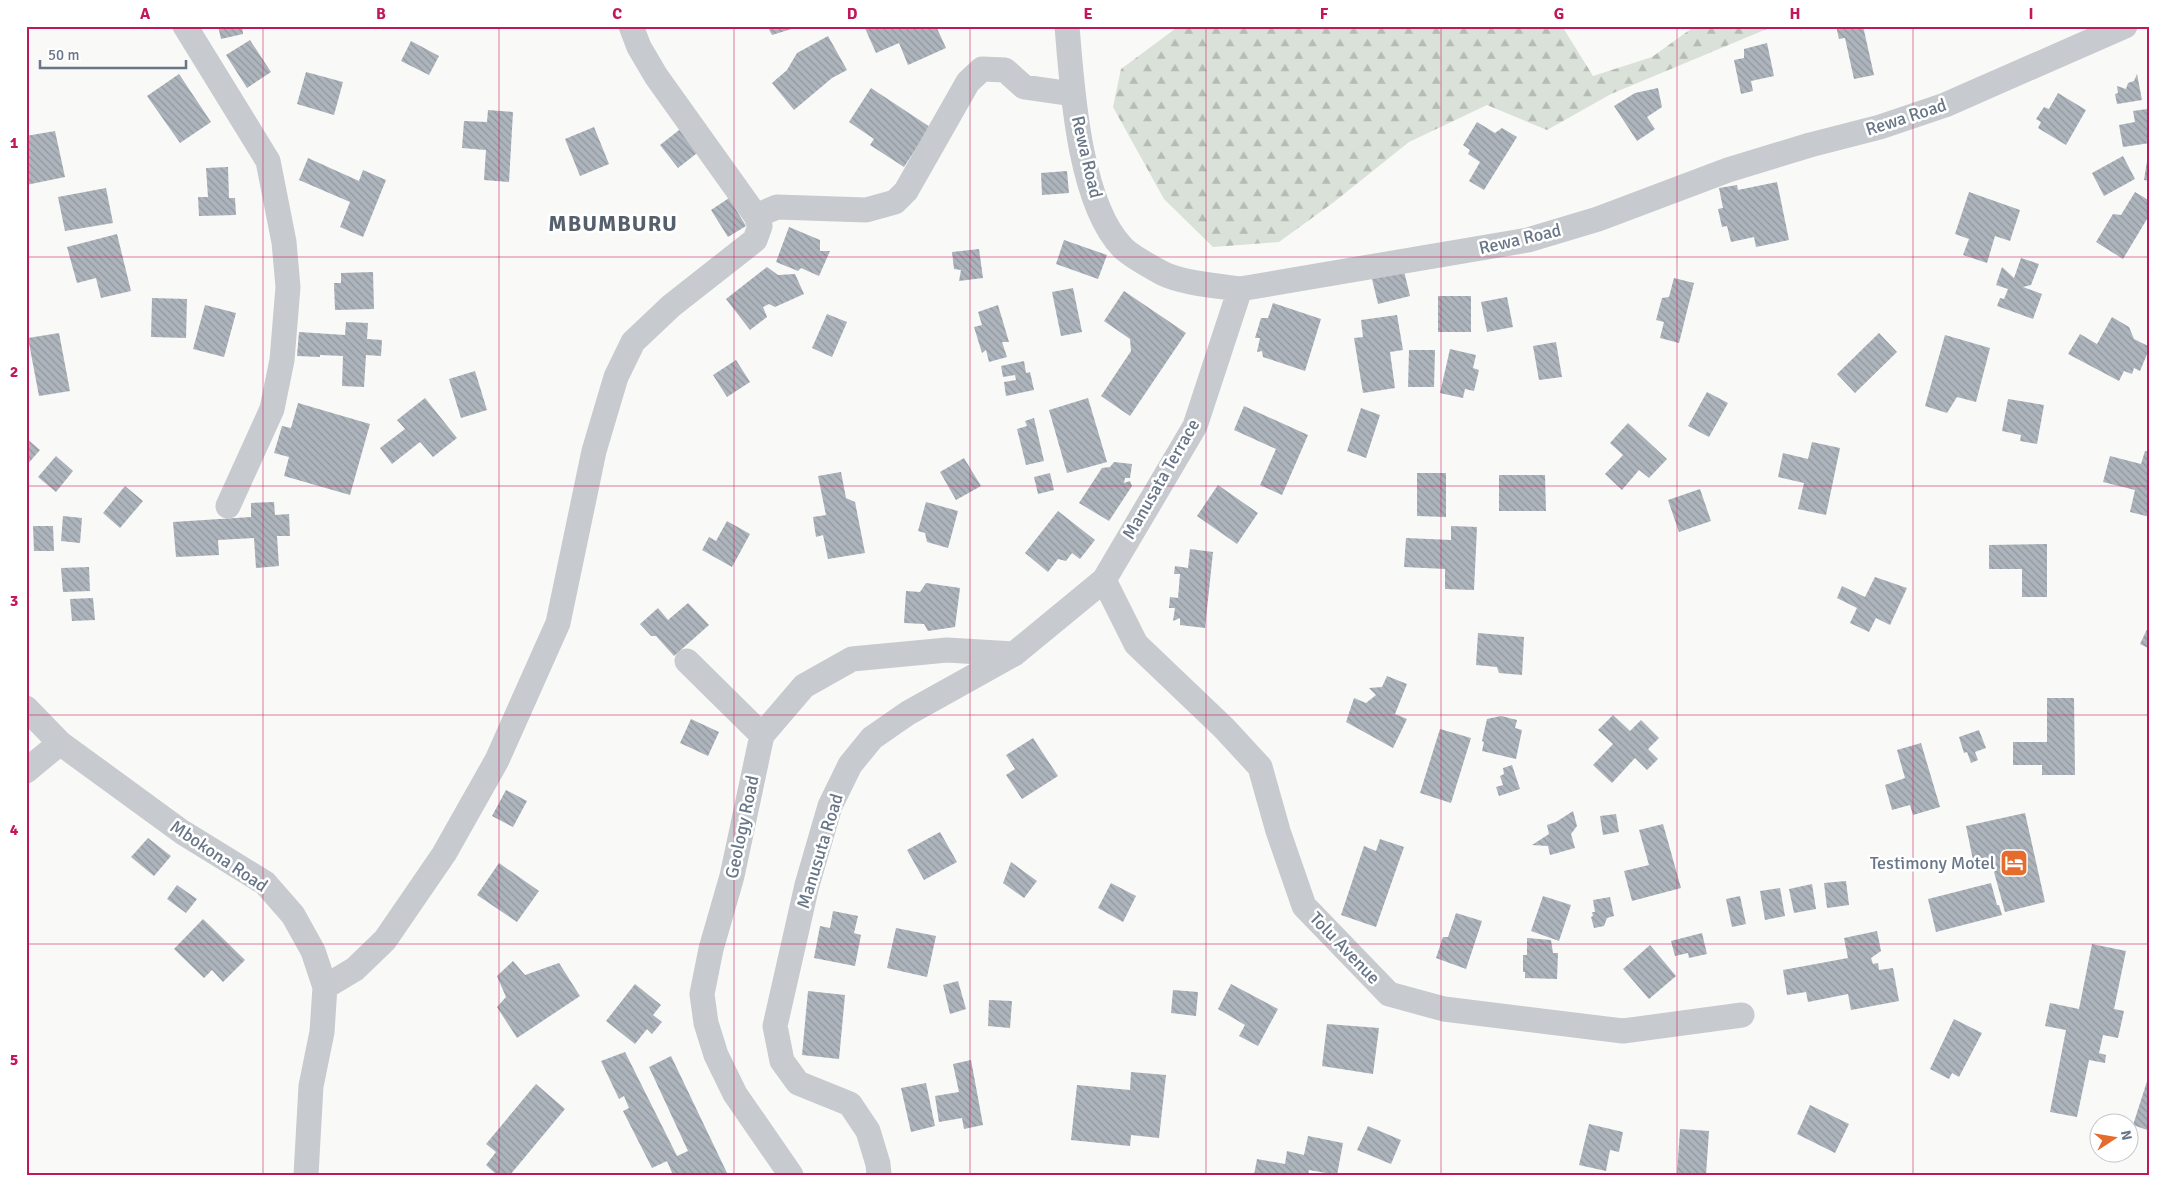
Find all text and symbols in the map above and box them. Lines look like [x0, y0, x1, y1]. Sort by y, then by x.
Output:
text: A [140, 4, 151, 24]
text: B [376, 4, 386, 24]
text: C [612, 4, 622, 24]
text: D [847, 4, 858, 24]
text: E [1083, 4, 1093, 24]
text: F [1320, 4, 1329, 24]
text: G [1554, 4, 1564, 24]
text: H [1790, 4, 1800, 24]
text: I [2028, 4, 2034, 24]
scale bar [40, 38, 186, 70]
text: 50 m [48, 46, 79, 64]
street label: Rewa Road [1863, 94, 1949, 140]
street label: Rewa Road [1067, 114, 1107, 200]
text: 1 [10, 133, 19, 153]
district label: MBUMBURU [548, 210, 678, 237]
street label: Rewa Road [1477, 219, 1563, 259]
text: 2 [10, 362, 18, 382]
street label: Manusata Terrace [1118, 415, 1204, 543]
text: 3 [10, 591, 18, 611]
street label: Geology Road [720, 773, 764, 881]
street label: Manusuta Road [792, 791, 848, 911]
street label: Mbokona Road [166, 815, 272, 897]
text: 4 [10, 820, 19, 840]
hotel icon: Testimony Motel [1999, 848, 2029, 878]
place label: Testimony Motel [1870, 852, 1995, 874]
street label: Tolu Avenue [1305, 907, 1385, 989]
text: 5 [10, 1050, 18, 1070]
north arrow [2088, 1114, 2138, 1164]
text: N [2117, 1129, 2136, 1142]

